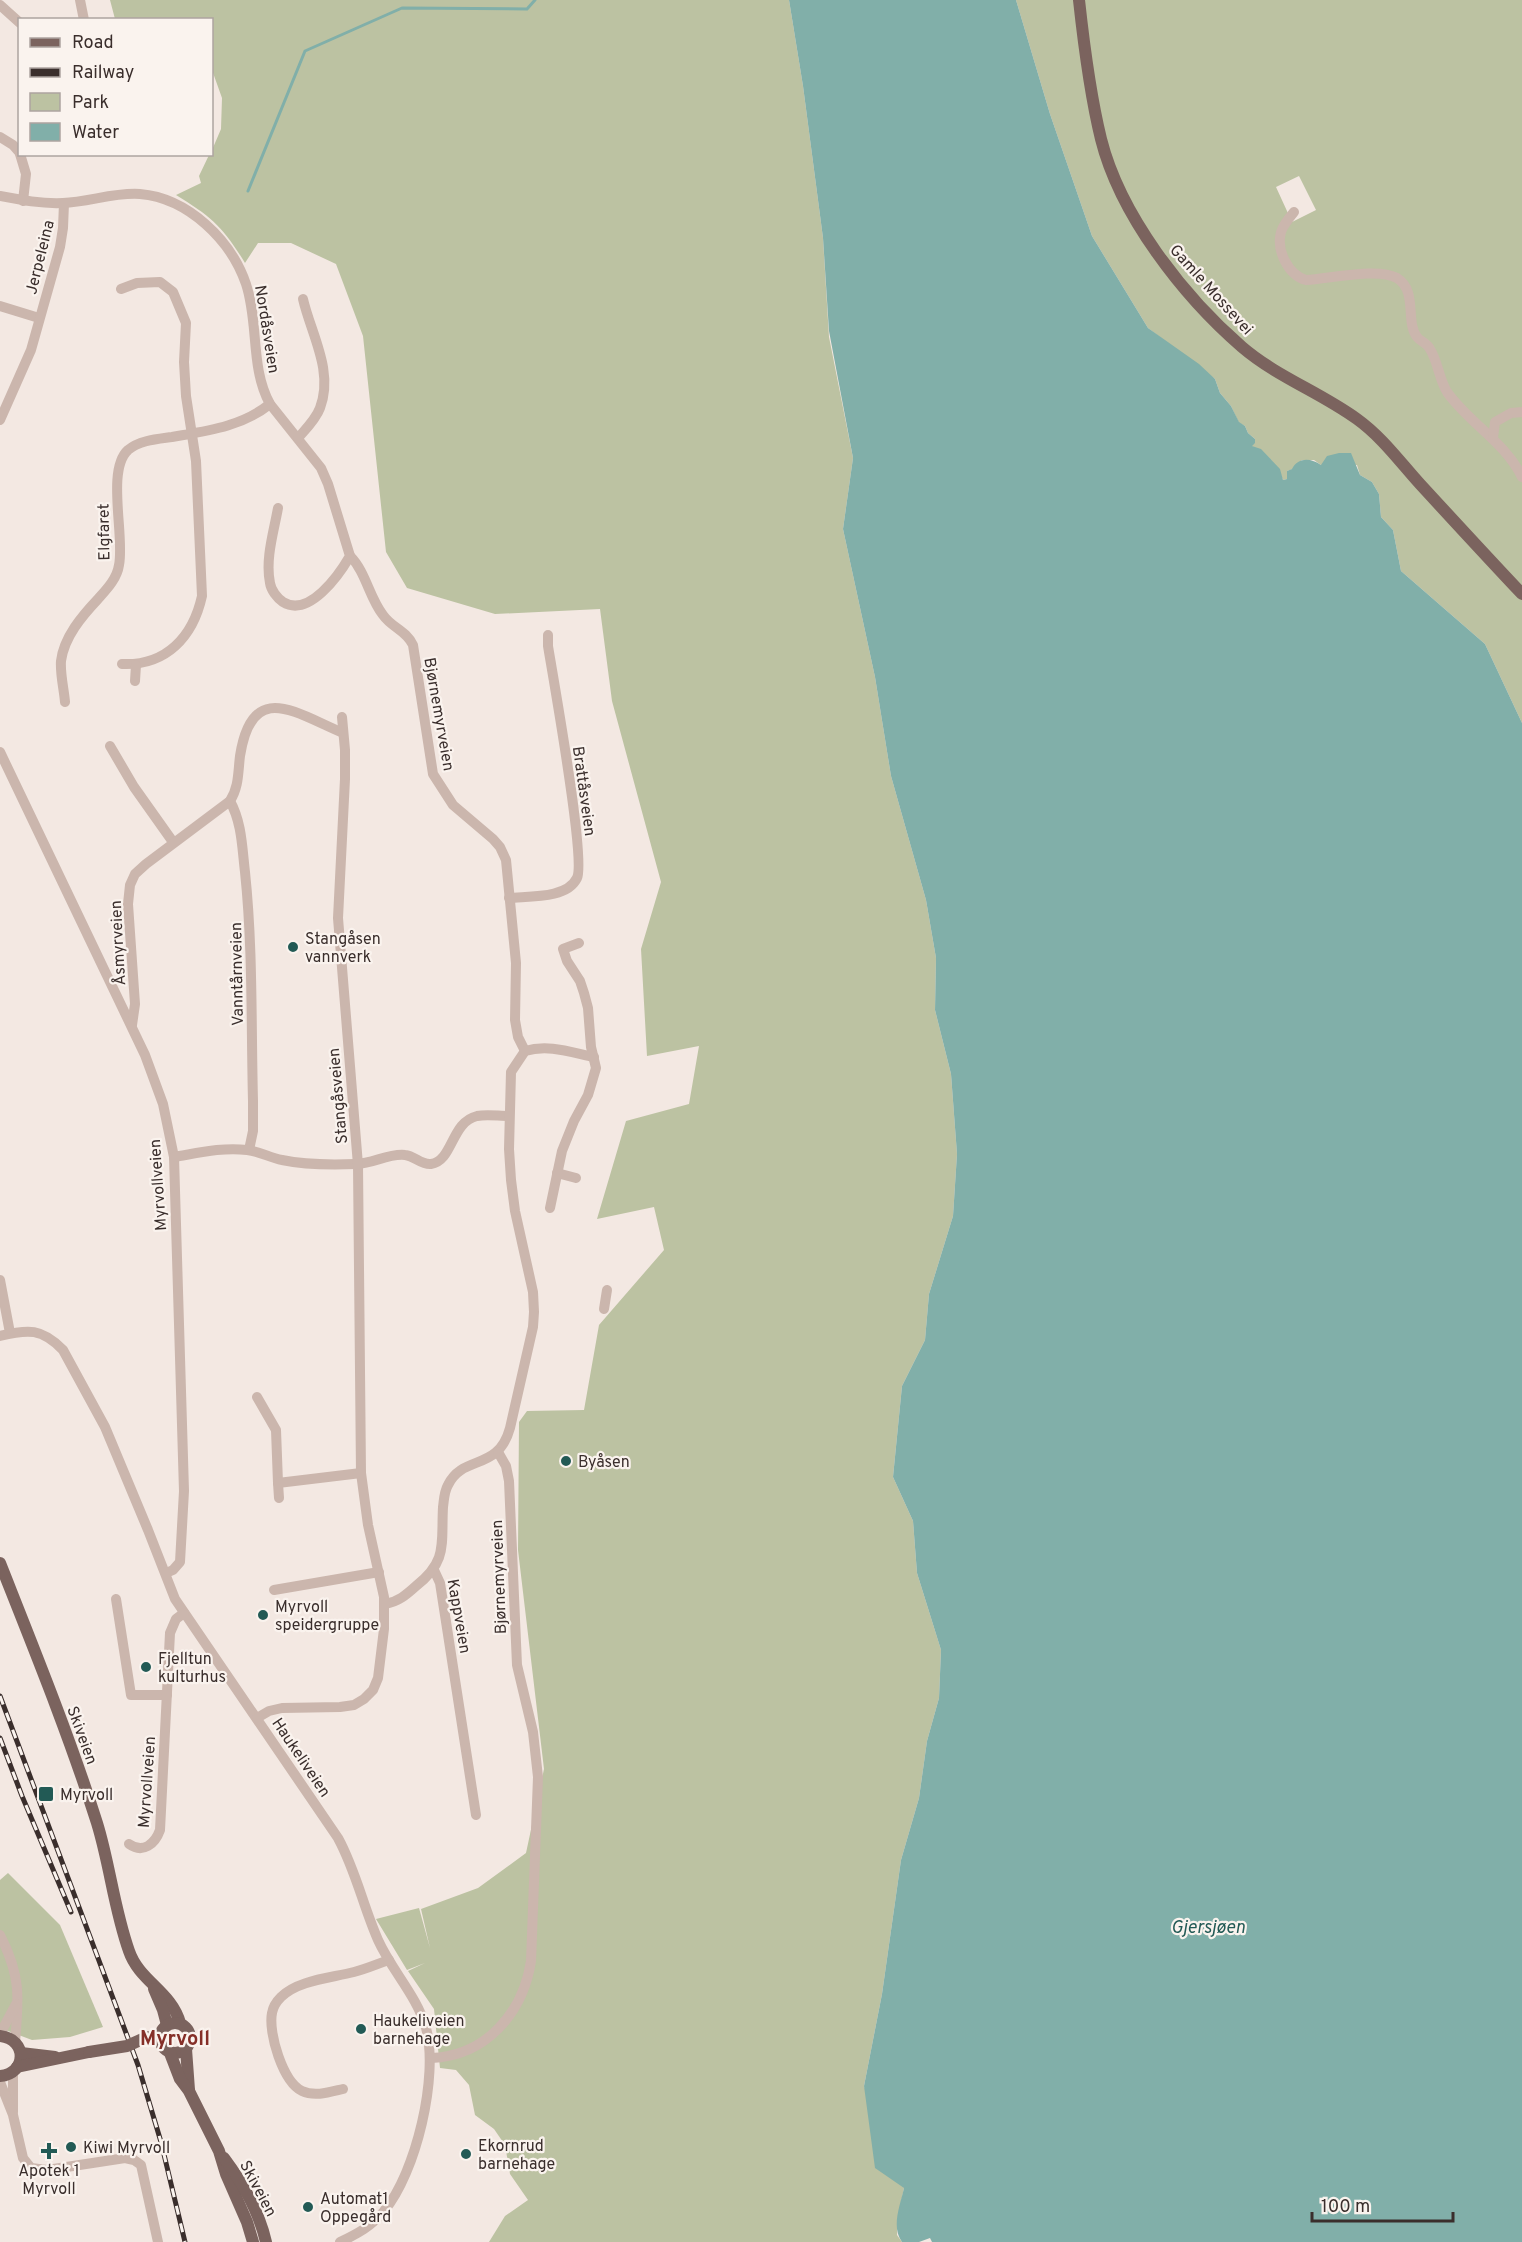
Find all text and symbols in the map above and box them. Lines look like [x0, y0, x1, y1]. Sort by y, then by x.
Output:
legend [18, 18, 213, 156]
text: Road [72, 32, 114, 55]
text: Railway [72, 62, 134, 85]
text: Park [72, 92, 109, 115]
text: Water [72, 122, 119, 145]
street label: Jerpeleina [22, 218, 60, 297]
street label: Gamle Mossevei [1164, 241, 1257, 340]
street label: Nordåsveien [249, 284, 283, 375]
street label: Elgfaret [95, 503, 115, 561]
street label: Bjørnemyrveien [418, 656, 458, 773]
street label: Brattåsveien [567, 745, 599, 837]
street label: Åsmyrveien [106, 900, 131, 986]
street label: Vanntårnveien [227, 922, 249, 1026]
place label: Stangåsen vannverk [305, 930, 381, 968]
marker: Stangåsen vannverk [286, 940, 300, 954]
street label: Stangåsveien [325, 1047, 353, 1145]
street label: Myrvollveien [146, 1138, 172, 1231]
place label: Byåsen [578, 1453, 630, 1473]
marker: Byåsen [559, 1454, 573, 1468]
street label: Bjørnemyrveien [488, 1519, 512, 1635]
street label: Kappveien [442, 1577, 474, 1655]
place label: Myrvoll speidergruppe [275, 1598, 379, 1636]
marker: Myrvoll speidergruppe [256, 1608, 270, 1622]
place label: Fjelltun kulturhus [158, 1650, 226, 1688]
marker: Fjelltun kulturhus [139, 1660, 153, 1674]
street label: Skiveien [61, 1704, 101, 1768]
street label: Haukeliveien [266, 1715, 334, 1802]
street label: Myrvollveien [135, 1736, 161, 1829]
marker: Myrvoll [37, 1785, 55, 1803]
place label: Myrvoll [60, 1786, 113, 1806]
water label: Gjersjøen [1171, 1917, 1245, 1940]
place label: Haukeliveien barnehage [373, 2012, 465, 2050]
marker: Haukeliveien barnehage [354, 2022, 368, 2036]
district label: Myrvoll [140, 2027, 210, 2053]
place label: Ekornrud barnehage [478, 2137, 555, 2175]
place label: Kiwi Myrvoll [83, 2139, 170, 2159]
marker: Kiwi Myrvoll [64, 2140, 78, 2154]
marker: Apotek 1 Myrvoll [42, 2144, 56, 2158]
marker: Ekornrud barnehage [459, 2147, 473, 2161]
street label: Skiveien [234, 2157, 280, 2220]
place label: Apotek 1 Myrvoll [18, 2162, 80, 2200]
scale bar [1312, 2185, 1453, 2223]
place label: Automat1 Oppegård [320, 2190, 391, 2228]
text: 100 m [1321, 2196, 1370, 2219]
marker: Automat1 Oppegård [301, 2200, 315, 2214]

